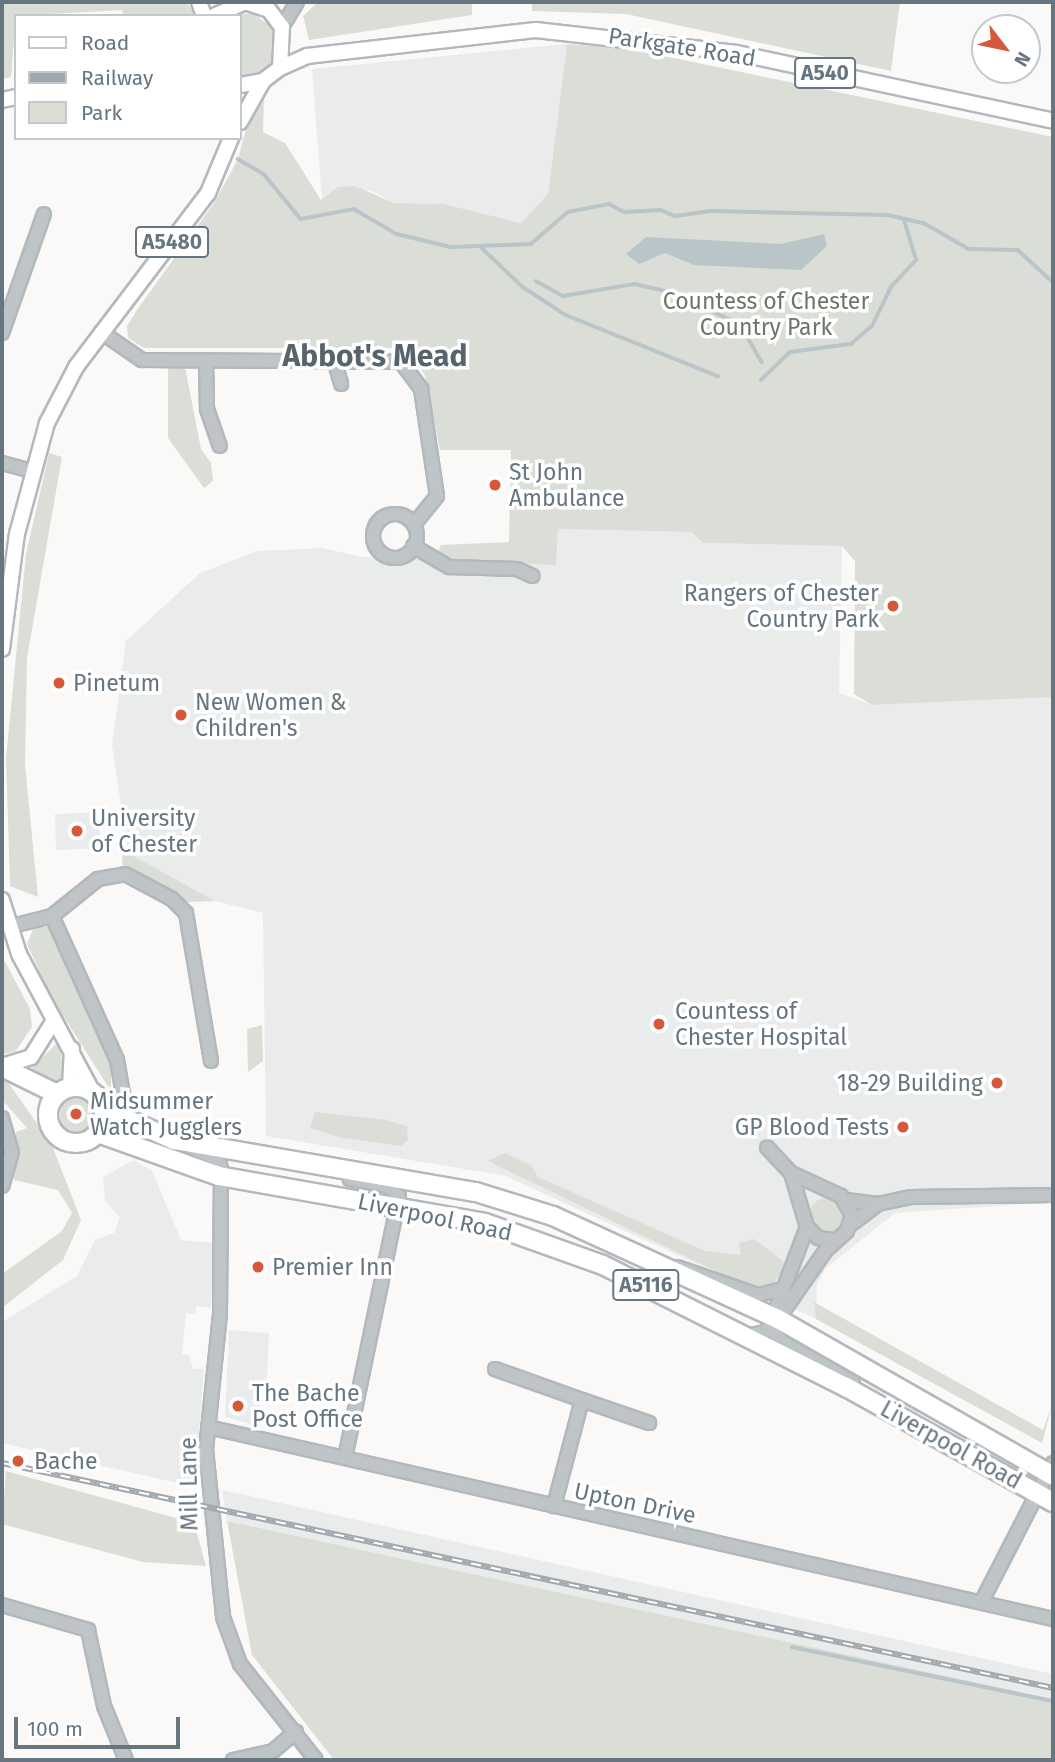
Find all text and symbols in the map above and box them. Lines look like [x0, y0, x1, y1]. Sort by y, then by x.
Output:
legend [14, 14, 242, 140]
north arrow [971, 14, 1041, 84]
street label: Parkgate Road [606, 22, 758, 72]
text: Road [81, 30, 129, 56]
text: N [1009, 48, 1036, 71]
road number: A540 [794, 56, 856, 90]
text: Railway [81, 65, 153, 91]
text: Park [81, 100, 122, 126]
road number: A5480 [134, 224, 210, 260]
park label: Countess of Chester Country Park [663, 287, 869, 341]
district label: Abbot's Mead [283, 338, 467, 374]
place label: St John Ambulance [509, 458, 625, 512]
marker: St John Ambulance [487, 477, 503, 493]
place label: Rangers of Chester Country Park [684, 579, 879, 633]
marker: Rangers of Chester Country Park [885, 598, 901, 614]
place label: Pinetum [73, 669, 160, 697]
marker: Pinetum [51, 675, 67, 691]
place label: New Women & Children's [195, 688, 347, 742]
marker: New Women & Children's [173, 707, 189, 723]
place label: University of Chester [91, 804, 197, 858]
marker: University of Chester [69, 823, 85, 839]
place label: Countess of Chester Hospital [675, 997, 847, 1051]
marker: Countess of Chester Hospital [649, 1014, 669, 1034]
place label: 18-29 Building [837, 1069, 983, 1097]
marker: 18-29 Building [989, 1075, 1005, 1091]
place label: Midsummer Watch Jugglers [90, 1087, 242, 1141]
marker: Midsummer Watch Jugglers [68, 1106, 84, 1122]
place label: GP Blood Tests [735, 1113, 889, 1141]
marker: GP Blood Tests [895, 1119, 911, 1135]
street label: Liverpool Road [355, 1187, 515, 1247]
place label: Premier Inn [272, 1253, 393, 1281]
marker: Premier Inn [250, 1259, 266, 1275]
road number: A5116 [611, 1268, 681, 1302]
place label: The Bache Post Office [252, 1379, 363, 1433]
street label: Liverpool Road [876, 1395, 1026, 1495]
marker: The Bache Post Office [230, 1398, 246, 1414]
street label: Mill Lane [174, 1437, 204, 1531]
place label: Bache [34, 1447, 98, 1475]
marker: Bache [8, 1451, 28, 1471]
street label: Upton Drive [572, 1477, 698, 1529]
scale bar [18, 1702, 184, 1746]
text: 100 m [27, 1716, 83, 1742]

